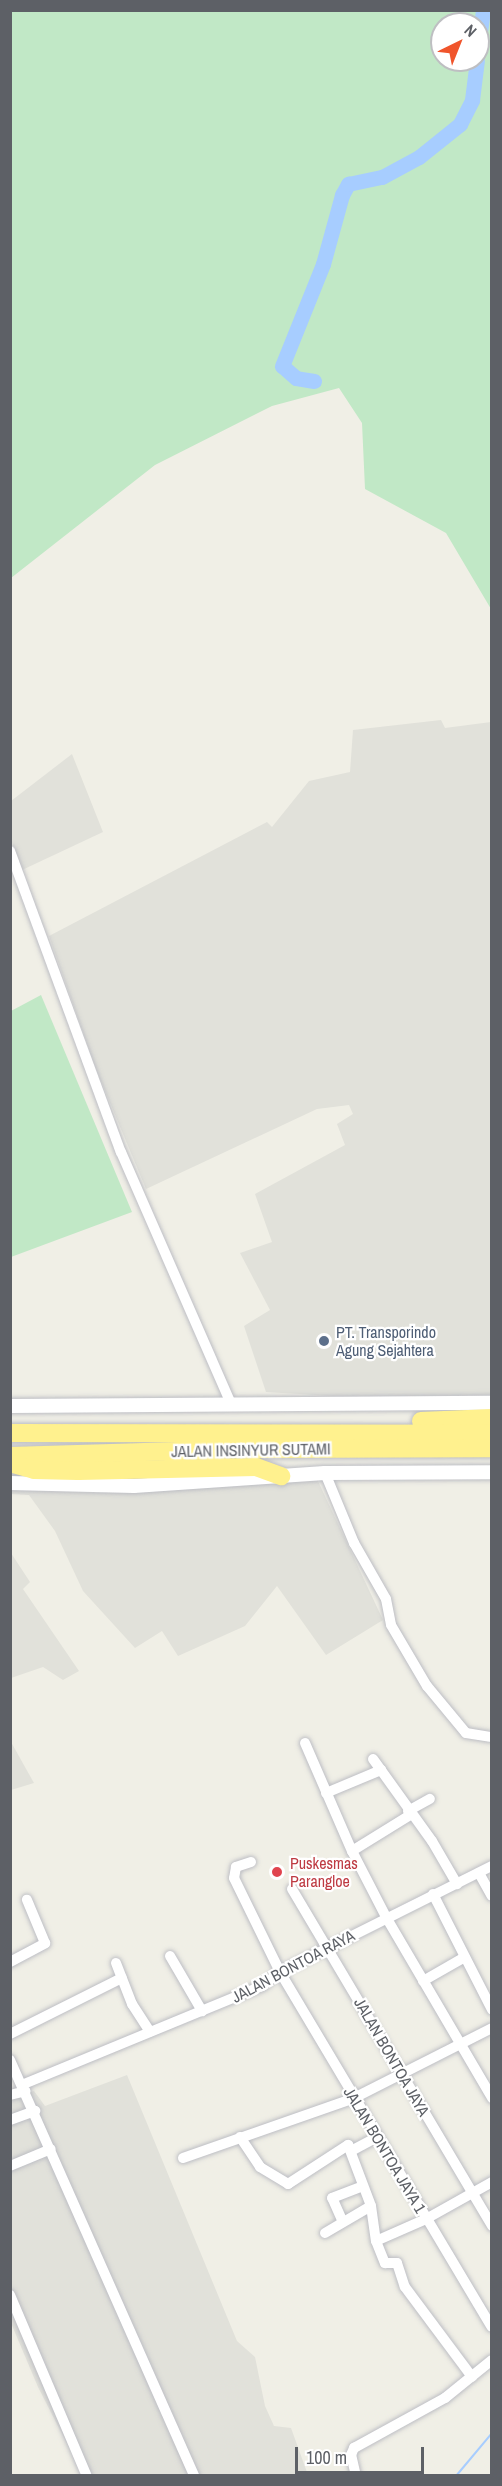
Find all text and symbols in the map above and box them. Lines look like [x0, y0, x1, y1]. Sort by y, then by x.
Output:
north arrow [430, 12, 490, 72]
text: N [460, 19, 482, 42]
place label: PT. Transporindo Agung Sejahtera [336, 1322, 436, 1360]
marker: PT. Transporindo Agung Sejahtera [317, 1334, 331, 1348]
street label: JALAN INSINYUR SUTAMI [171, 1439, 331, 1461]
place label: Puskesmas Parangloe [290, 1853, 358, 1891]
marker: Puskesmas Parangloe [268, 1863, 286, 1881]
street label: JALAN BONTOA RAYA [228, 1925, 358, 2007]
street label: JALAN BONTOA JAYA [350, 1994, 434, 2120]
street label: JALAN BONTOA JAYA 1 [339, 2083, 431, 2217]
scale bar [298, 2435, 427, 2473]
text: 100 m [306, 2445, 347, 2470]

